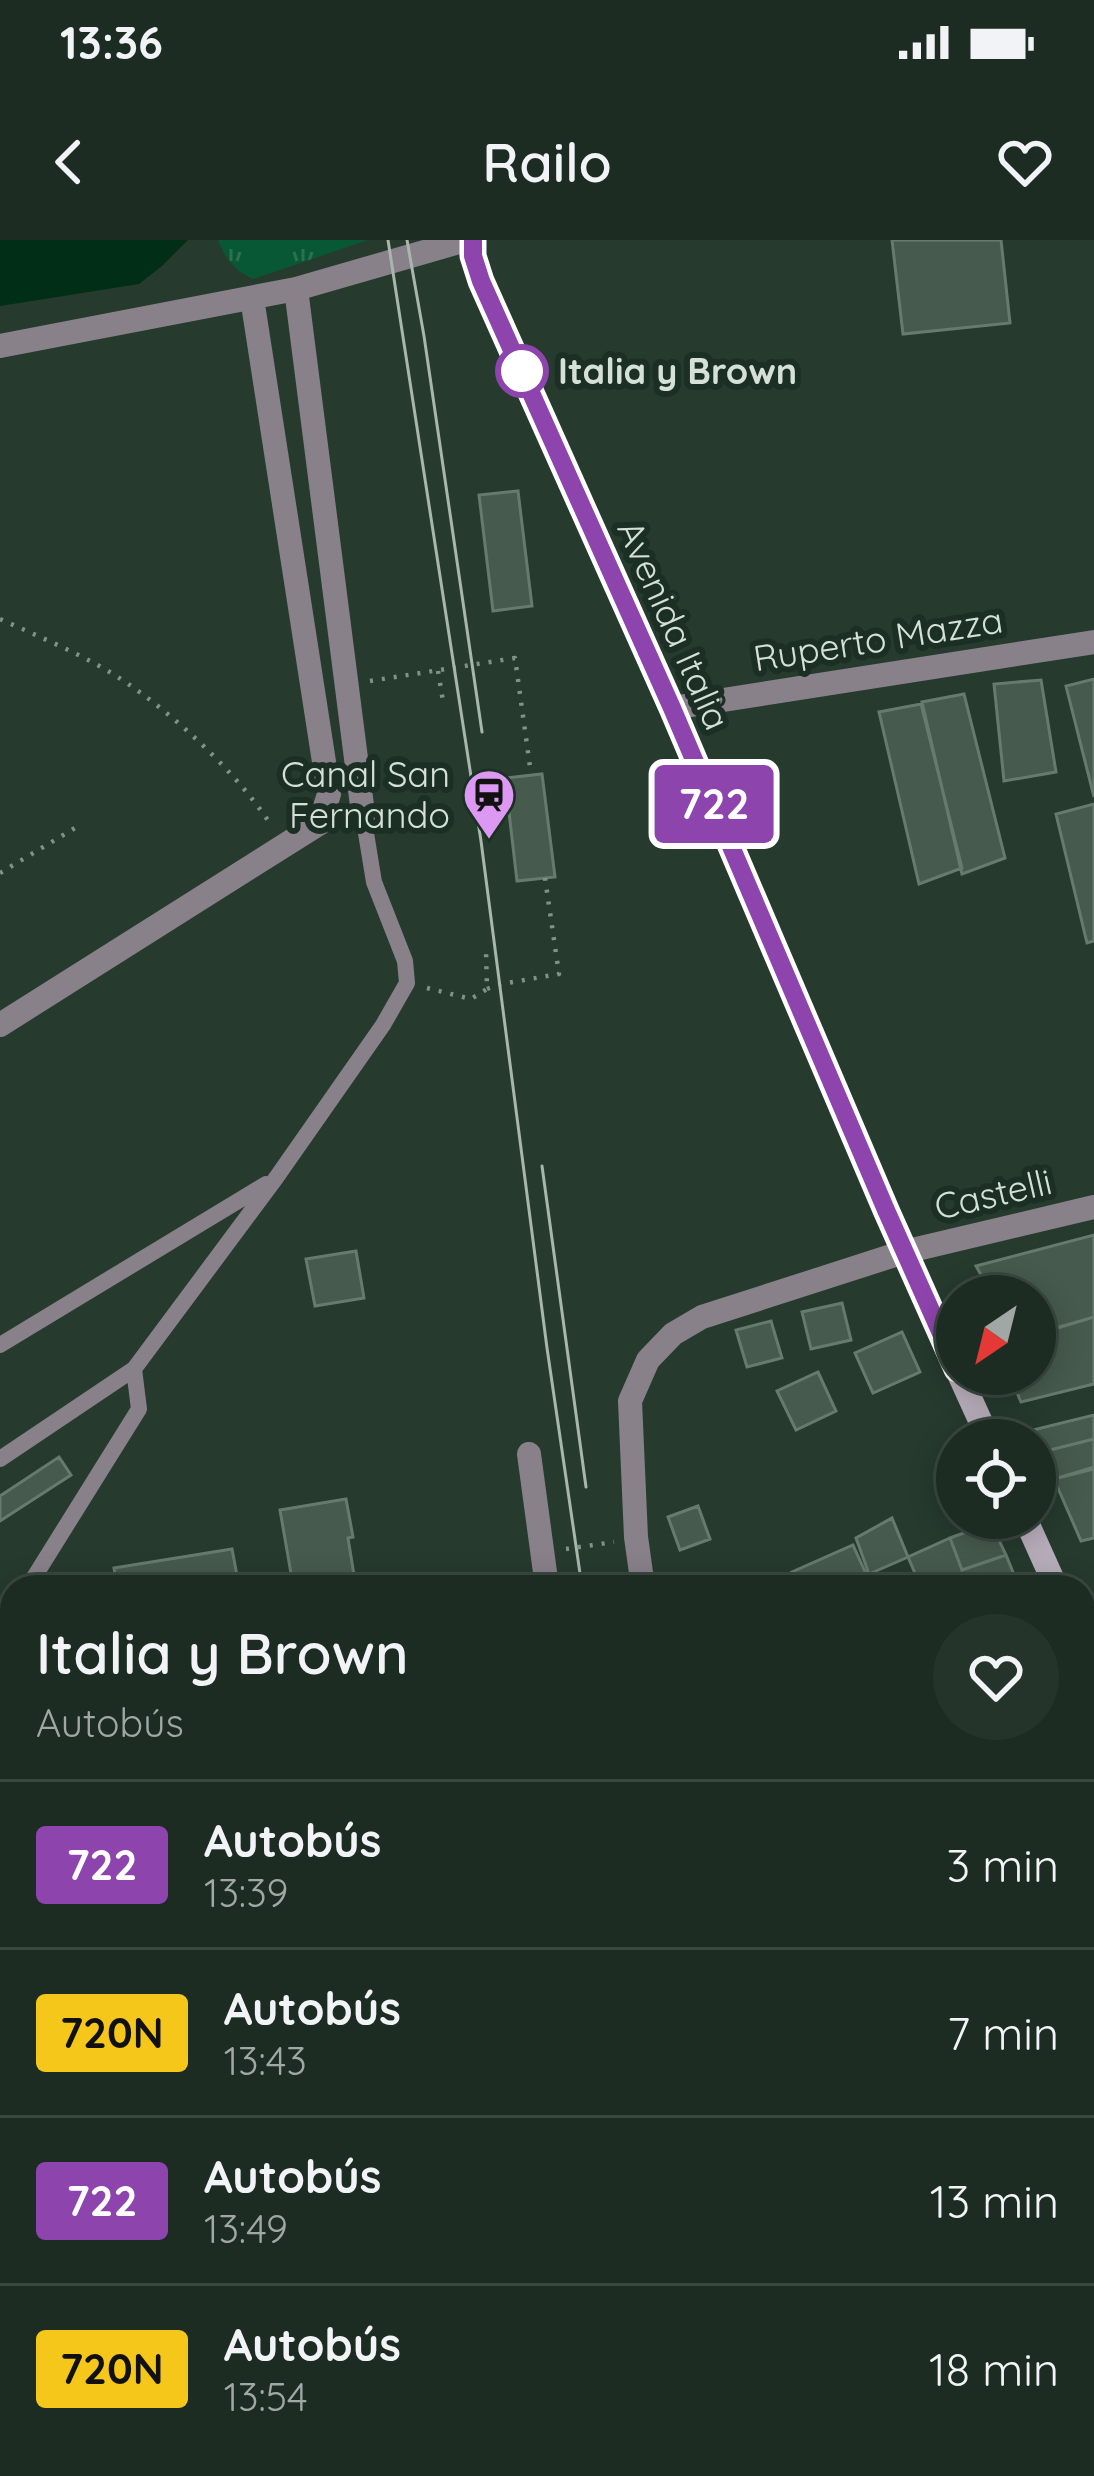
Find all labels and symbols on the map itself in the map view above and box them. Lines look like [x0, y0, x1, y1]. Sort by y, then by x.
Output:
marker: Italia y Brown [497, 346, 547, 396]
place label: Italia y Brown [558, 348, 797, 393]
street label: Avenida Italia [608, 513, 741, 736]
street label: Ruperto Mazza [750, 597, 1006, 680]
place label: Canal San Fernando [281, 751, 450, 837]
line badge: 722 [645, 765, 783, 843]
station icon: Canal San Fernando [461, 767, 517, 841]
street label: Castelli [930, 1158, 1056, 1229]
north arrow [936, 1275, 1056, 1395]

